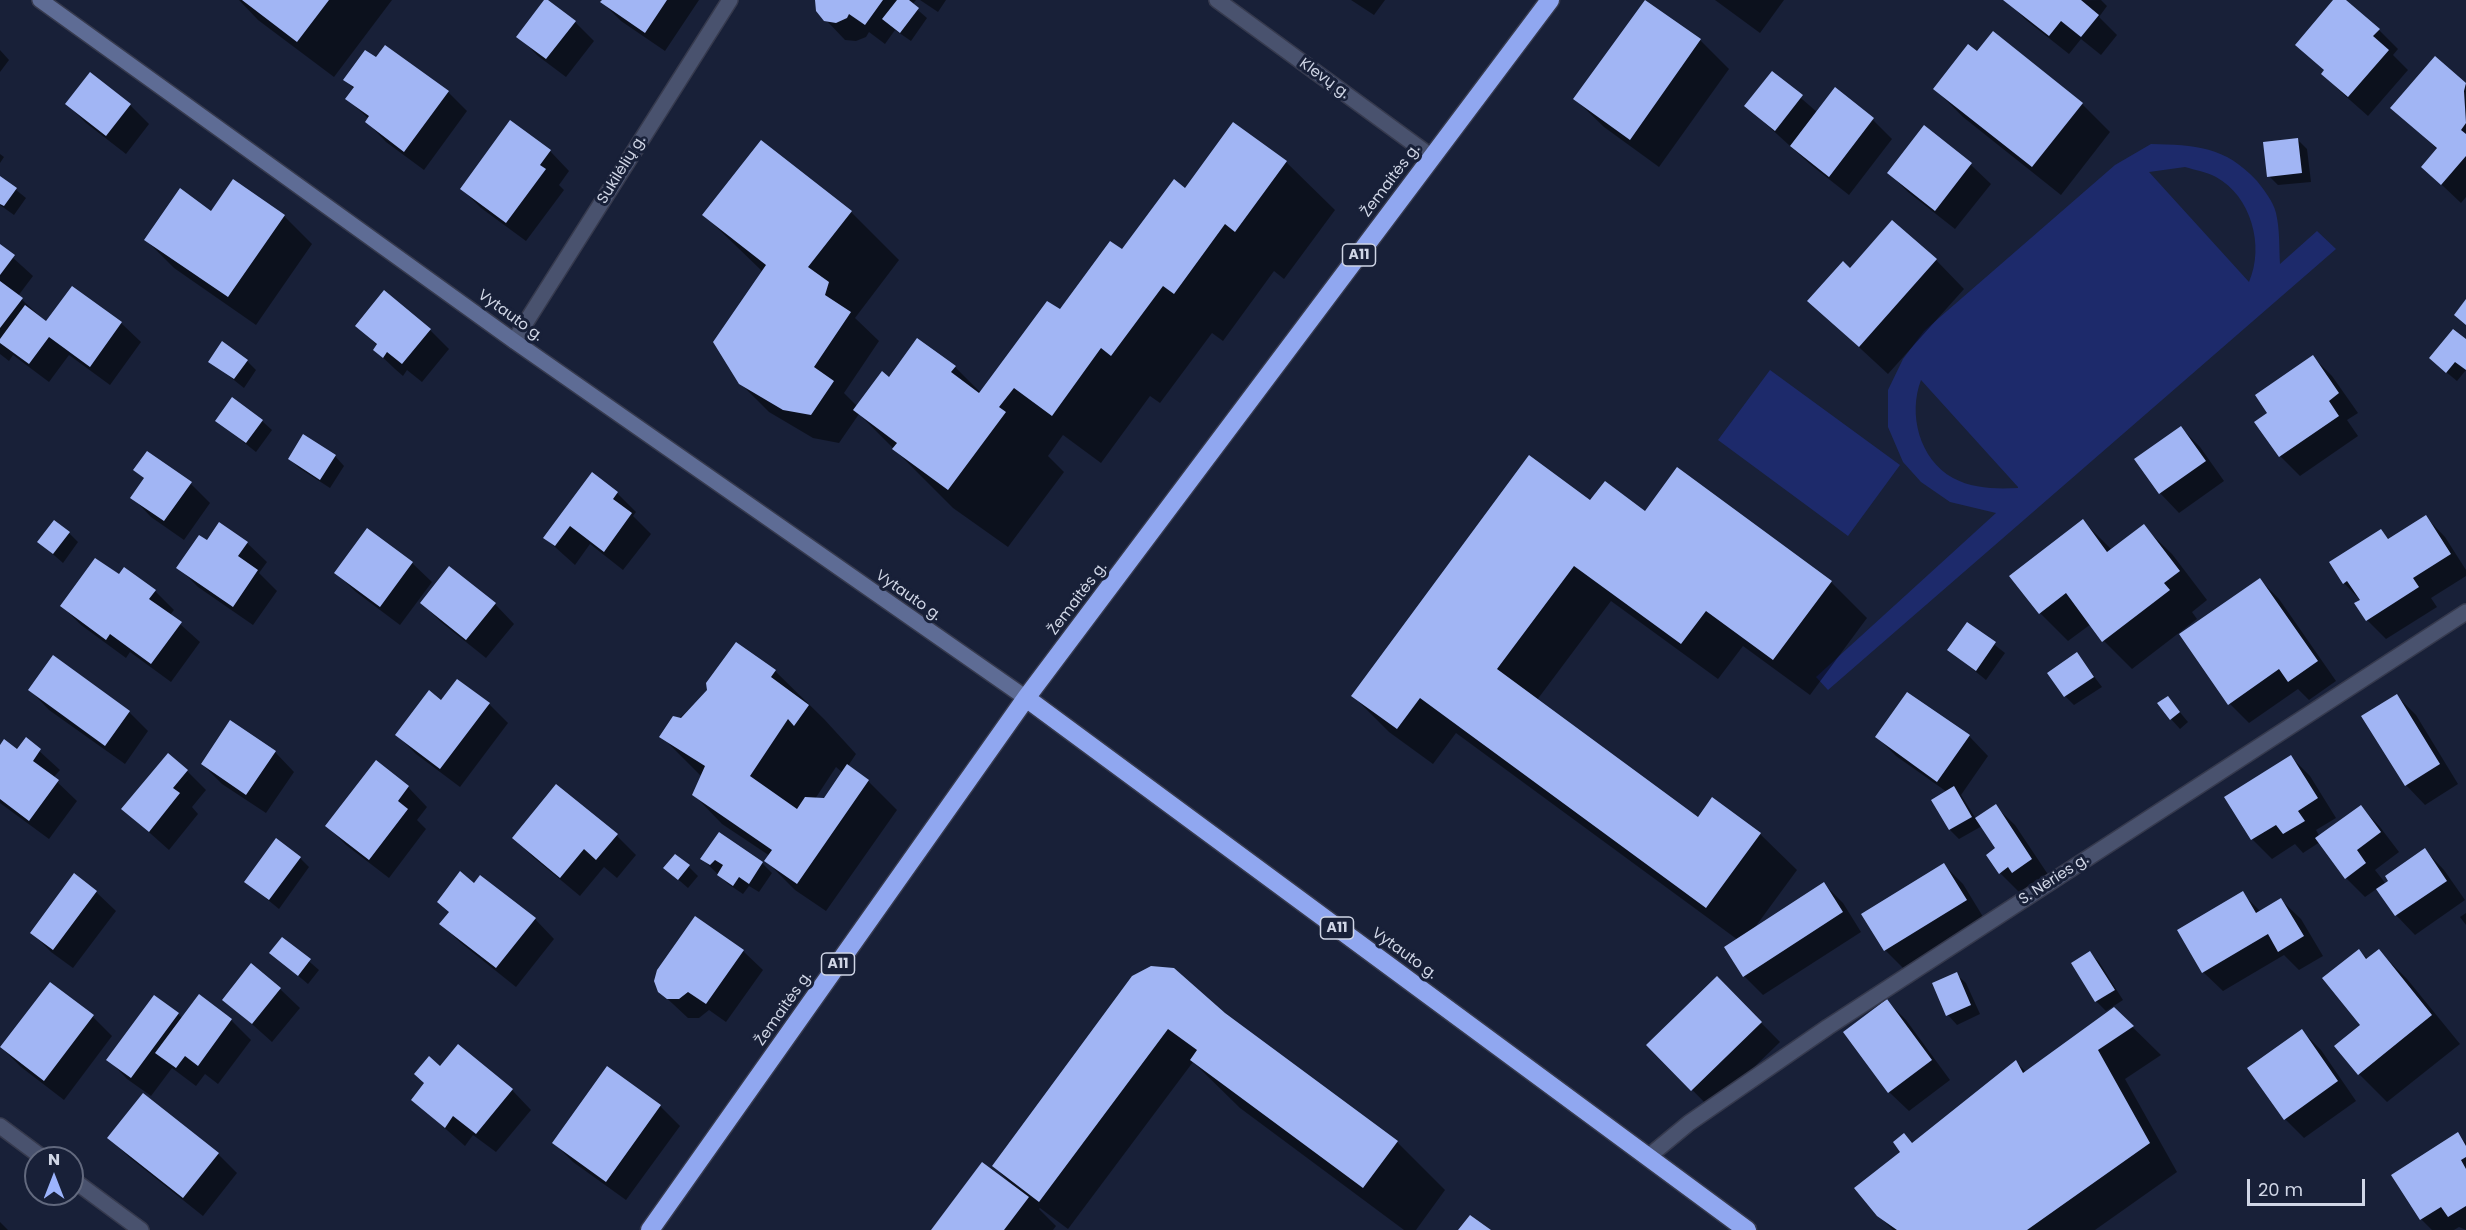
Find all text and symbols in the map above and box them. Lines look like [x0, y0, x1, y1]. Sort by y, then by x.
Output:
street label: Klevų g. [1296, 55, 1352, 103]
street label: Sukilėlių g. [594, 133, 650, 207]
street label: Žemaitės g. [1358, 141, 1424, 221]
road number: A11 [1342, 244, 1376, 266]
street label: Vytauto g. [474, 286, 546, 346]
street label: Žemaitės g. [1045, 559, 1111, 639]
street label: Vytauto g. [872, 567, 944, 625]
street label: S. Nėries g. [2016, 851, 2092, 909]
road number: A11 [1320, 917, 1354, 939]
street label: Vytauto g. [1368, 924, 1440, 984]
road number: A11 [822, 953, 854, 975]
street label: Žemaitės g. [752, 968, 816, 1050]
north arrow [24, 1146, 84, 1206]
text: N [48, 1148, 60, 1171]
scale bar [2250, 1167, 2368, 1205]
text: 20 m [2258, 1177, 2303, 1202]

